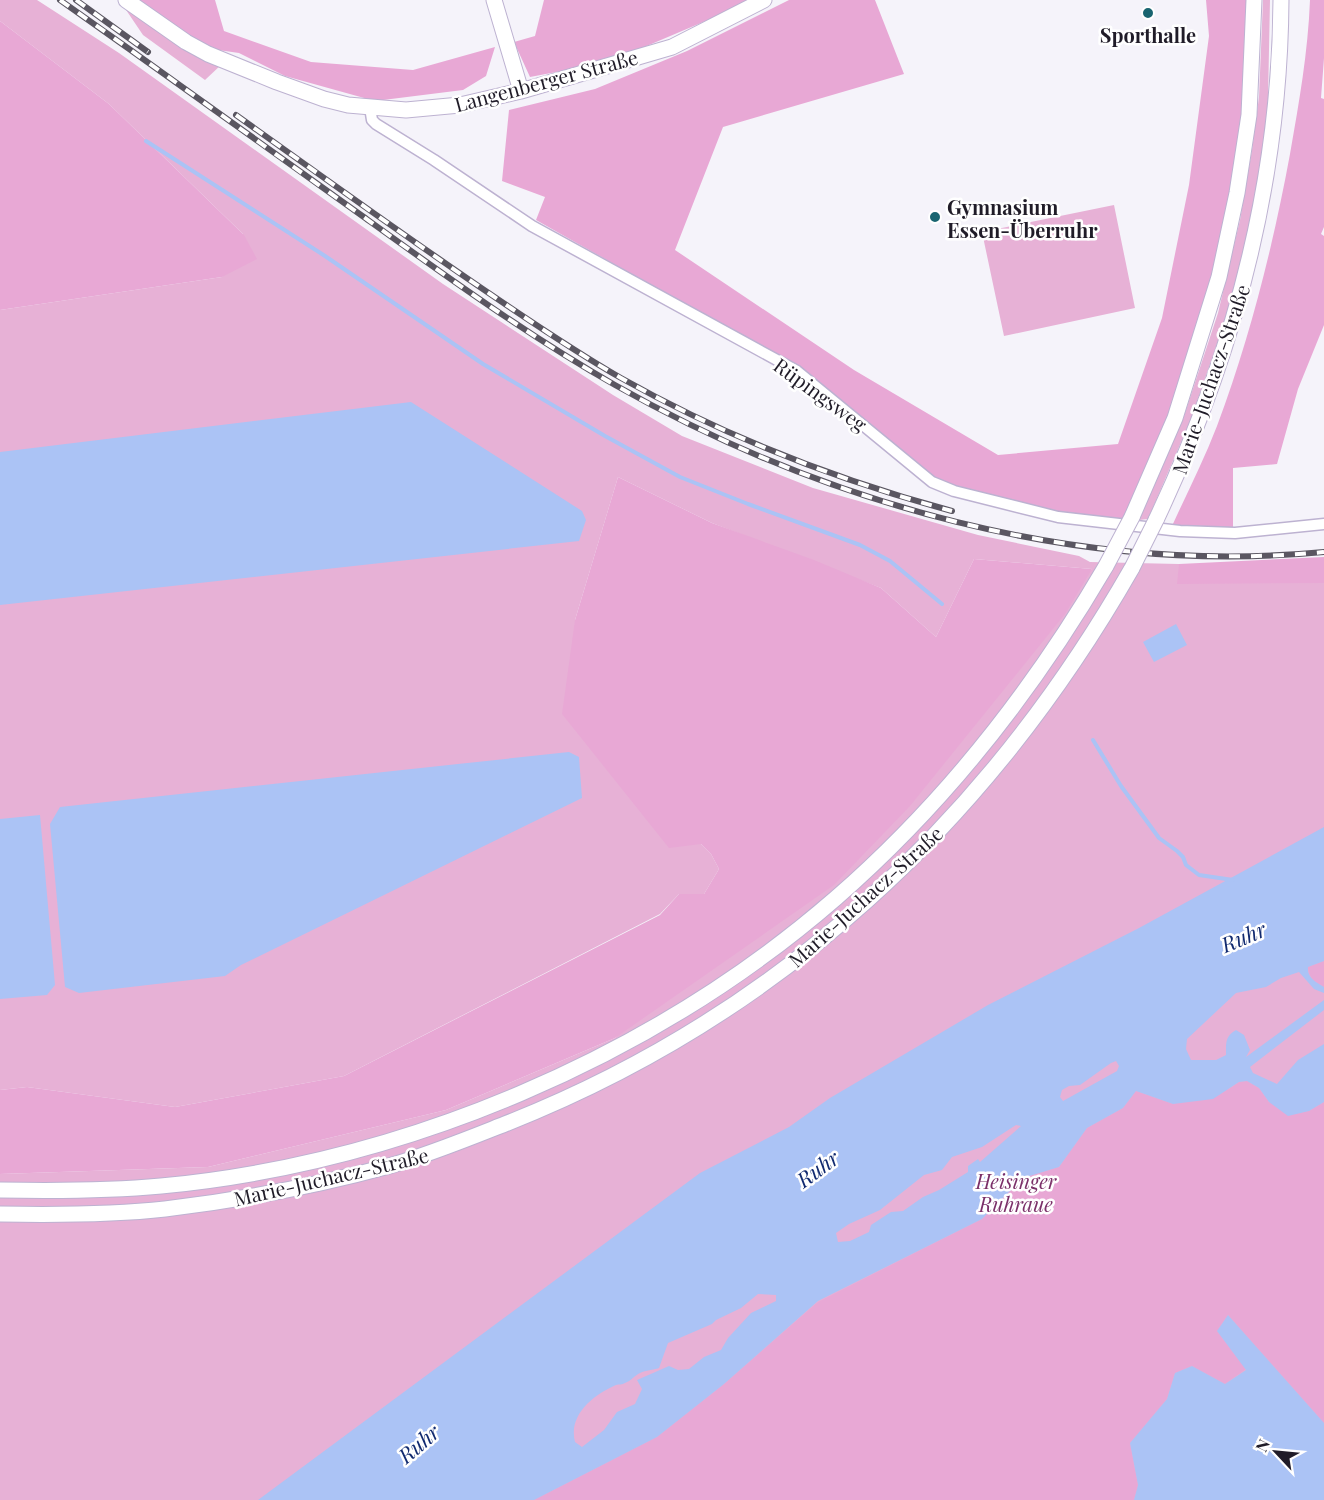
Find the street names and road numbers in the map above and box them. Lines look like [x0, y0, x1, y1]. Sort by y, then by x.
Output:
street label: Langenberger Straße [451, 43, 641, 117]
street label: Marie-Juchacz-Straße [1165, 281, 1255, 477]
street label: Rüpingsweg [769, 351, 873, 437]
street label: Marie-Juchacz-Straße [782, 819, 948, 973]
street label: Marie-Juchacz-Straße [231, 1140, 431, 1212]

